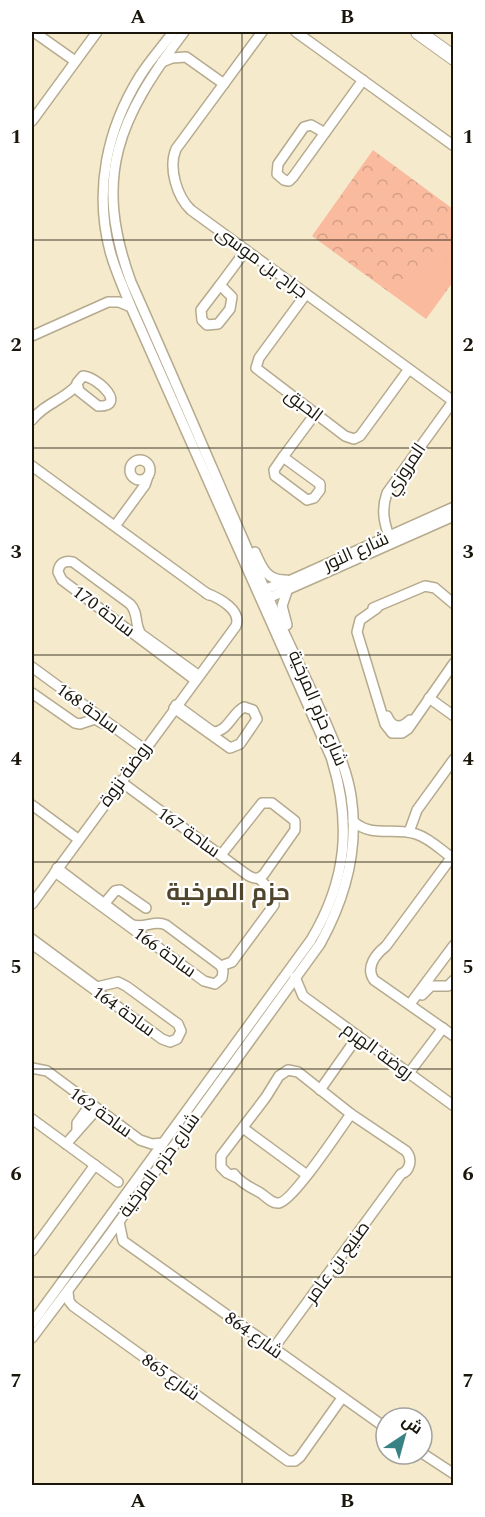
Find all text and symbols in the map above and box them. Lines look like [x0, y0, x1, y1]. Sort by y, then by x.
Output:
text: A [130, 2, 146, 32]
text: B [340, 2, 354, 32]
text: 1 [10, 122, 22, 152]
text: 1 [462, 122, 474, 152]
street label: جراح بن موسى [210, 220, 313, 305]
text: 2 [10, 330, 22, 360]
text: 2 [462, 330, 474, 360]
street label: الحبق [279, 382, 329, 429]
street label: المروزي [378, 438, 433, 501]
street label: شارع النور [318, 525, 393, 578]
text: 3 [10, 537, 22, 567]
text: 3 [462, 537, 474, 567]
street label: ساحة 170 [67, 579, 141, 644]
street label: شارع حزم المرخية [281, 646, 354, 770]
street label: ساحة 168 [51, 676, 125, 741]
street label: روضة نزوة [93, 736, 158, 812]
text: 4 [10, 744, 22, 774]
text: 4 [462, 744, 474, 774]
street label: ساحة 167 [152, 800, 226, 865]
district label: حزم المرخية [166, 875, 290, 911]
street label: ساحة 166 [128, 920, 202, 985]
text: 5 [10, 952, 22, 982]
text: 5 [462, 952, 474, 982]
street label: ساحة 164 [87, 979, 161, 1044]
street label: روضة الهرم [336, 1016, 419, 1087]
street label: ساحة 162 [64, 1080, 138, 1145]
street label: شارع حزم المرخية [112, 1107, 207, 1223]
text: 6 [10, 1159, 22, 1189]
text: 6 [462, 1159, 474, 1189]
street label: صنيع بن عامر [298, 1216, 377, 1310]
street label: شارع 864 [219, 1305, 288, 1366]
street label: شارع 865 [136, 1347, 205, 1408]
text: 7 [10, 1366, 22, 1396]
text: 7 [462, 1366, 474, 1396]
north arrow [374, 1406, 434, 1466]
text: ش [397, 1409, 428, 1440]
text: A [130, 1486, 146, 1516]
text: B [340, 1486, 354, 1516]

